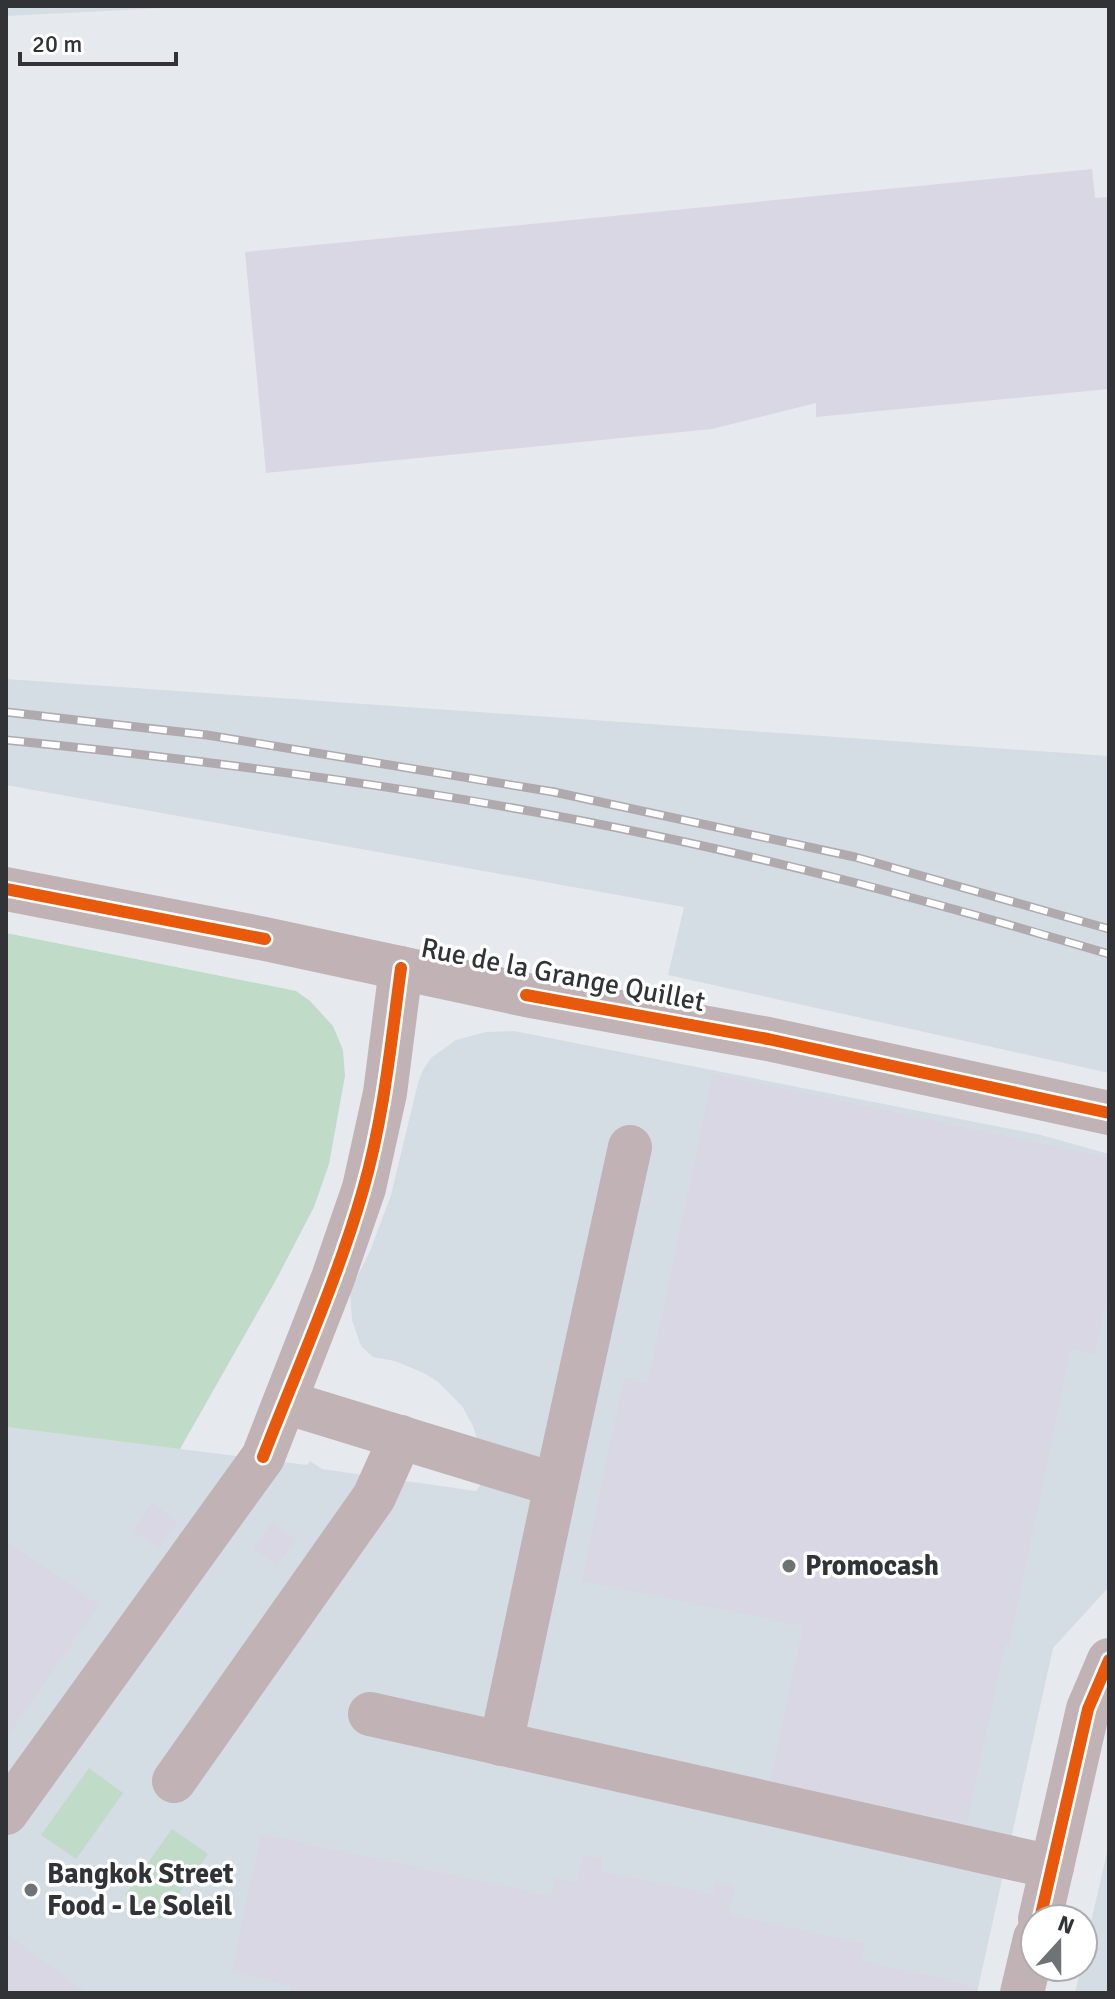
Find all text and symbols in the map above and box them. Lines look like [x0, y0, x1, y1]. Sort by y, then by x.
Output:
scale bar [20, 16, 176, 66]
text: 20 m [32, 29, 82, 59]
street label: Rue de la Grange Quillet [418, 931, 708, 1019]
place label: Promocash [805, 1549, 939, 1583]
marker: Promocash [780, 1557, 798, 1575]
place label: Bangkok Street Food - Le Soleil [47, 1857, 234, 1923]
marker: Bangkok Street Food - Le Soleil [22, 1881, 40, 1899]
north arrow [1019, 1903, 1099, 1983]
text: N [1054, 1909, 1078, 1940]

